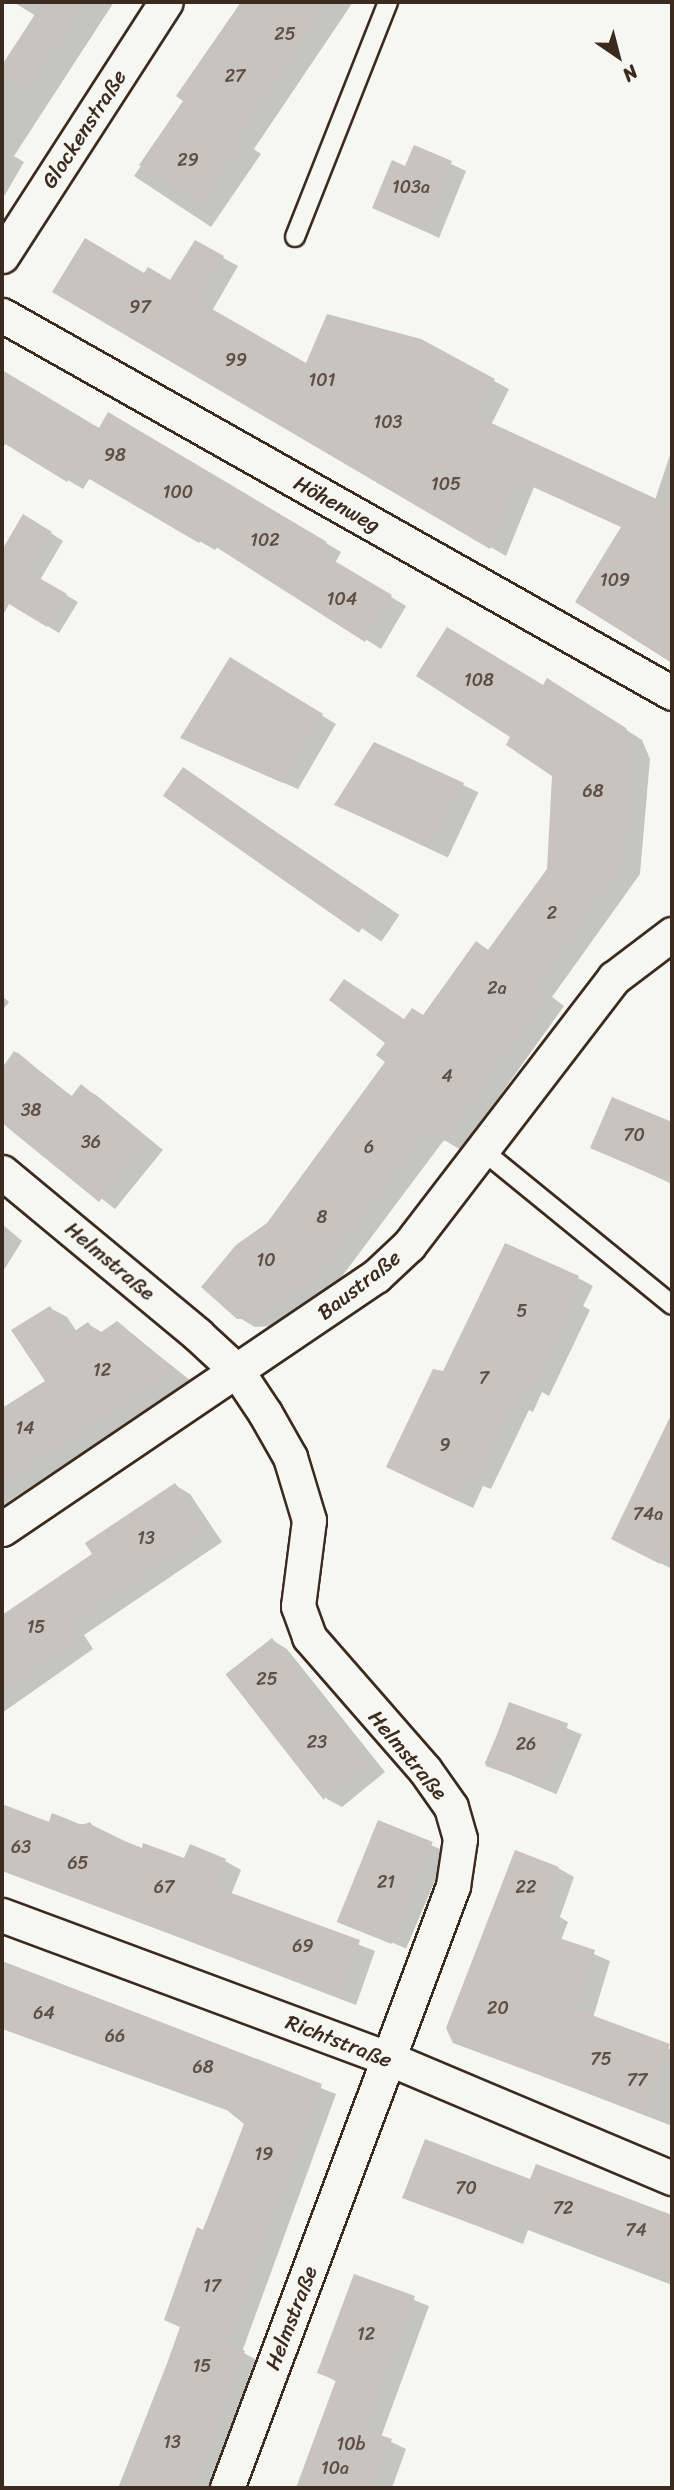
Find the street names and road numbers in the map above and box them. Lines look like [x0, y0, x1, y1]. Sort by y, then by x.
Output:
street label: Glockenstraße [36, 65, 132, 193]
street label: Höhenweg [290, 470, 384, 538]
street label: Helmstraße [60, 1216, 160, 1306]
street label: Baustraße [313, 1245, 405, 1325]
street label: Helmstraße [363, 1705, 453, 1805]
street label: Richtstraße [282, 2009, 396, 2073]
street label: Helmstraße [260, 2262, 322, 2374]

